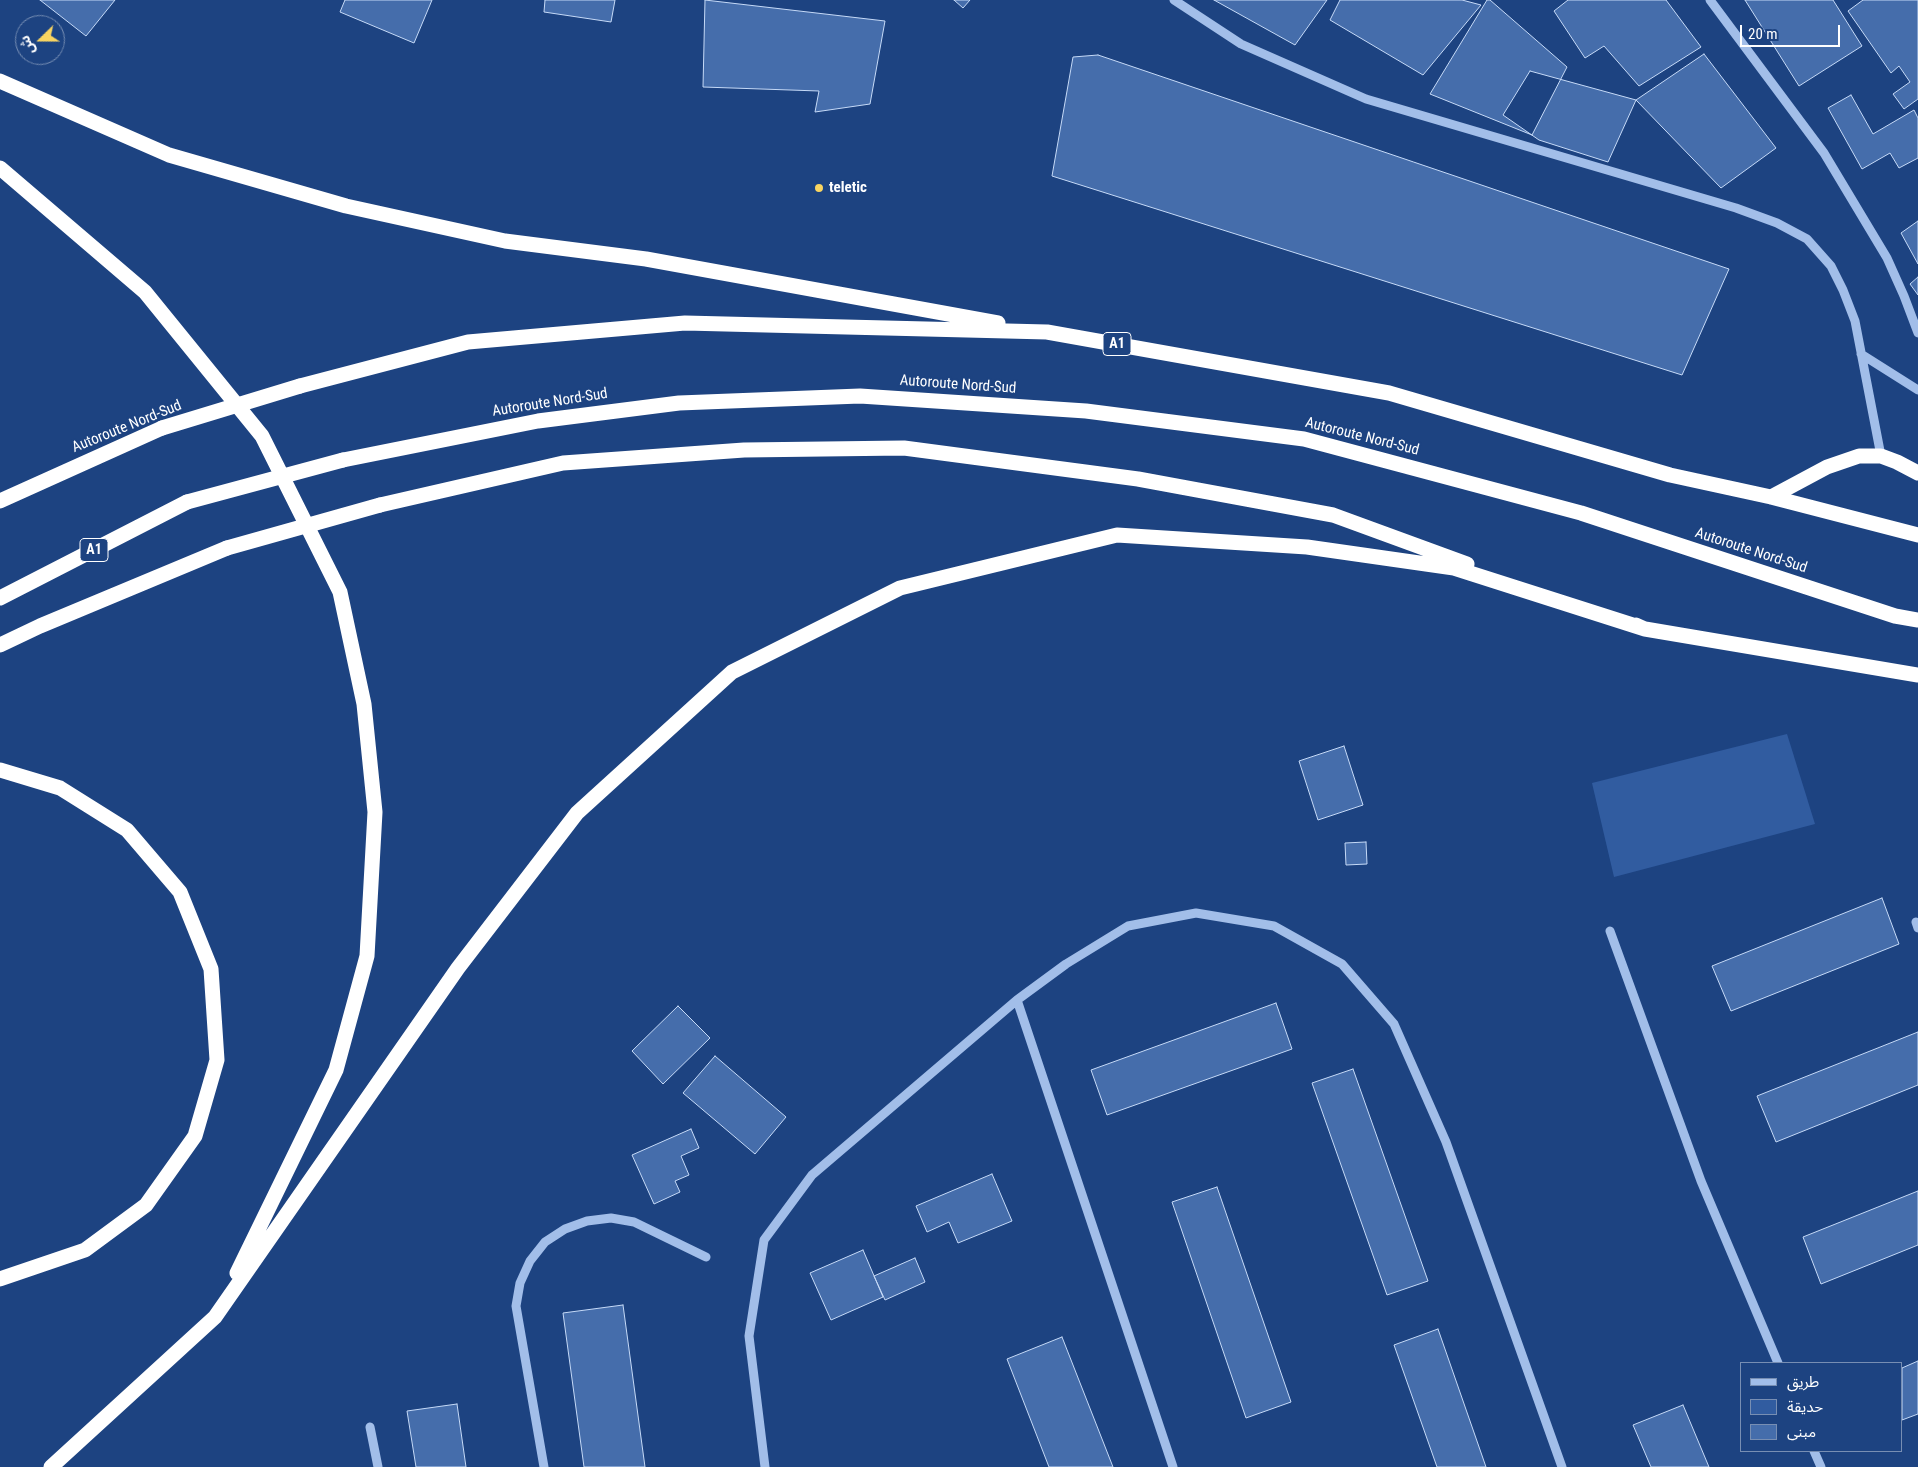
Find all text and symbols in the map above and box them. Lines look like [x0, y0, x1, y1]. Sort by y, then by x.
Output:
north arrow [15, 15, 65, 65]
scale bar [1743, 15, 1843, 47]
text: 20 m [1748, 25, 1778, 43]
text: ش [16, 33, 38, 57]
place label: teletic [829, 179, 867, 197]
marker: teletic [813, 182, 825, 194]
road number: A1 [1103, 332, 1131, 356]
street label: Autoroute Nord-Sud [899, 372, 1017, 398]
street label: Autoroute Nord-Sud [491, 385, 609, 421]
street label: Autoroute Nord-Sud [70, 397, 184, 457]
street label: Autoroute Nord-Sud [1303, 414, 1421, 460]
street label: Autoroute Nord-Sud [1693, 524, 1809, 578]
road number: A1 [80, 538, 108, 562]
legend [1740, 1362, 1903, 1452]
text: طريق [1787, 1373, 1819, 1391]
text: حديقة [1787, 1398, 1823, 1416]
text: مبنى [1787, 1423, 1816, 1441]

